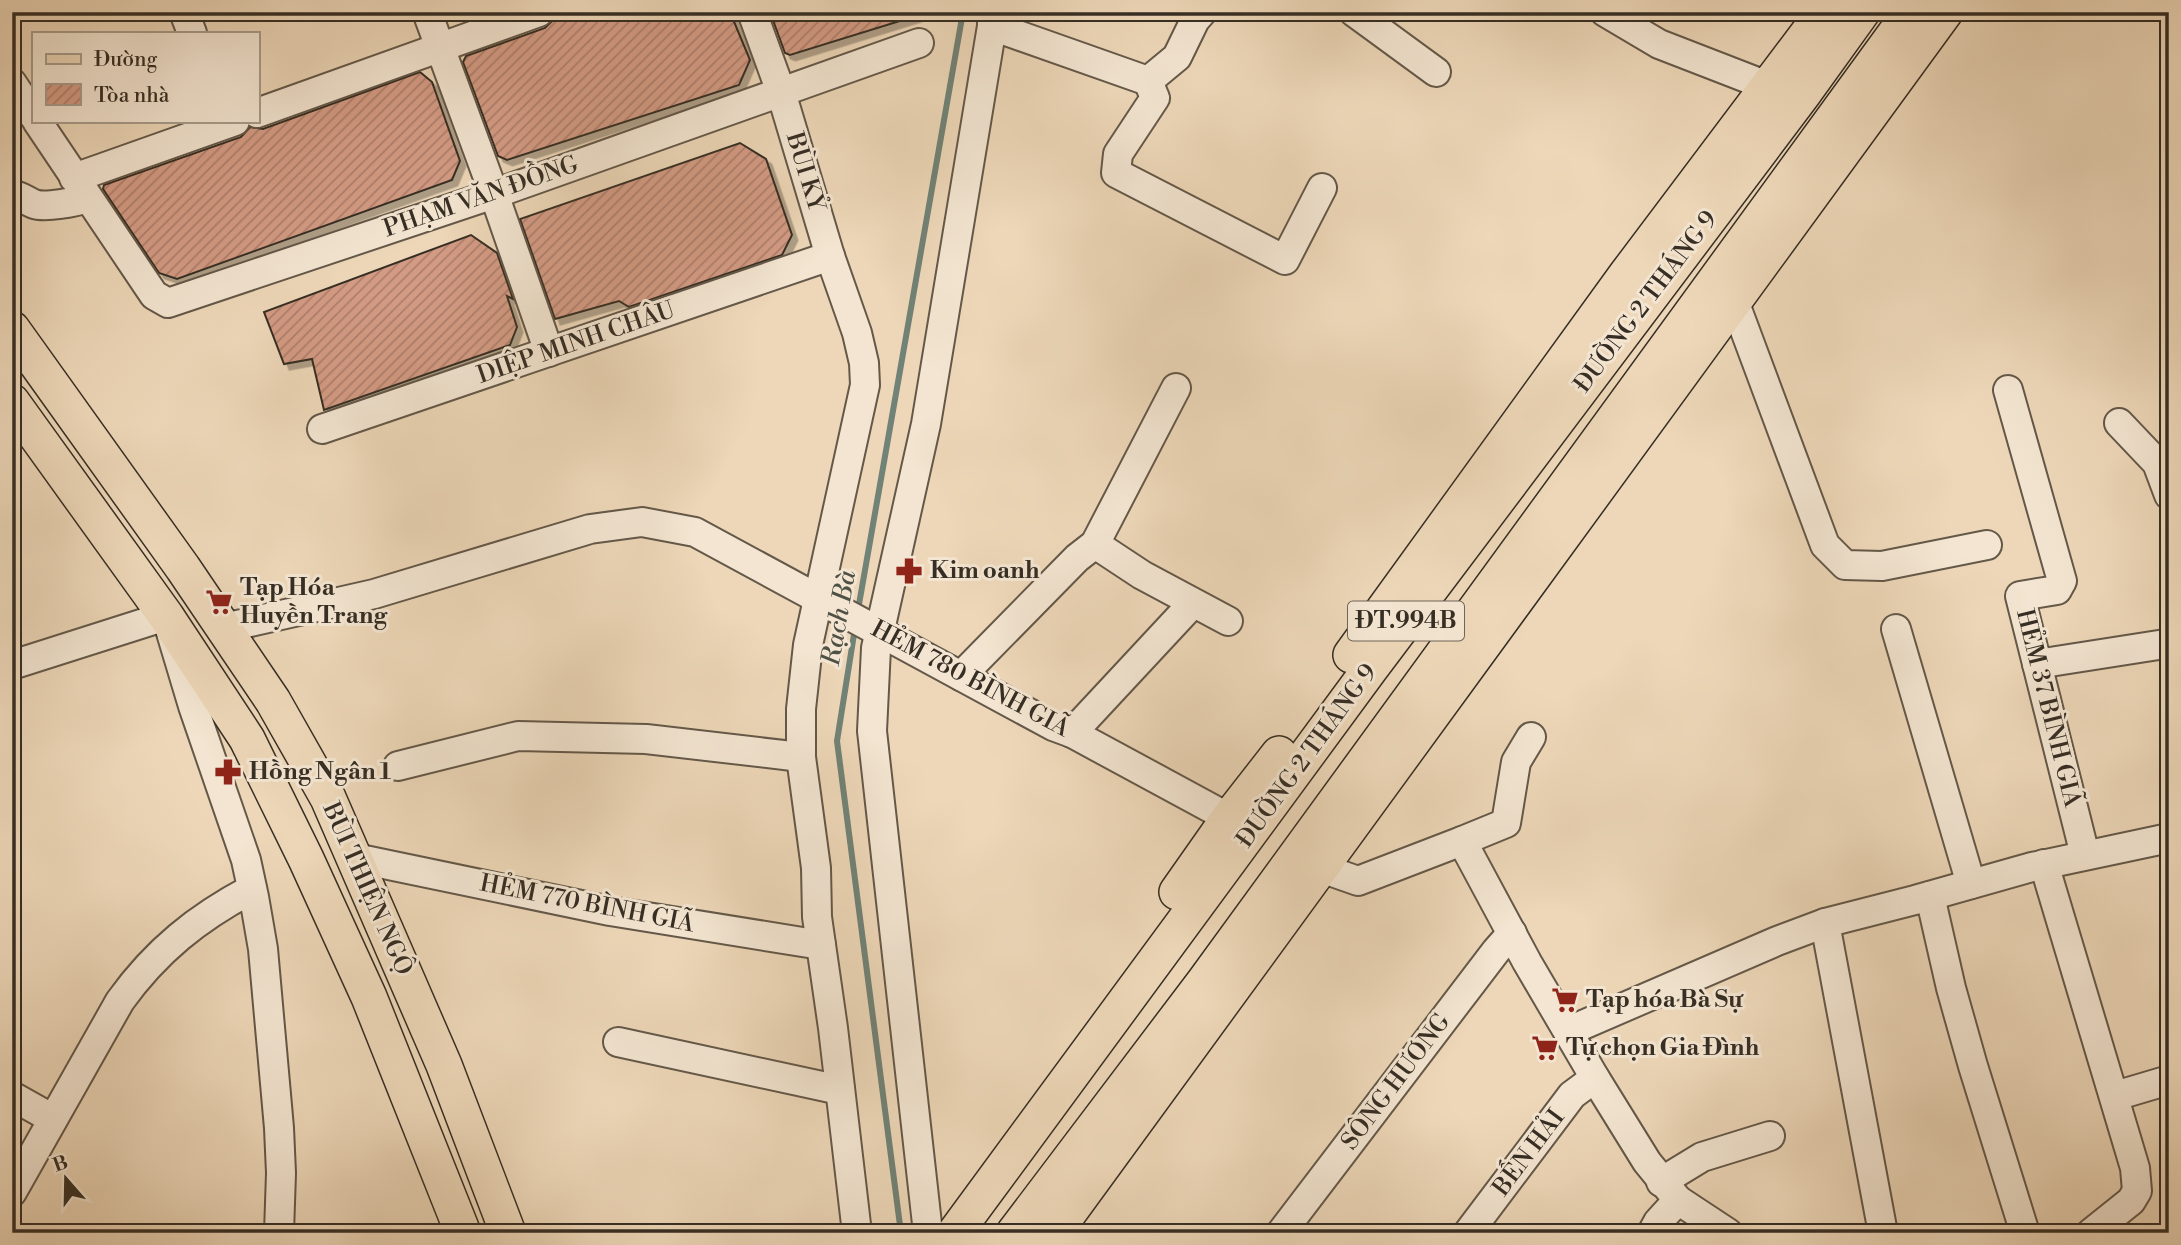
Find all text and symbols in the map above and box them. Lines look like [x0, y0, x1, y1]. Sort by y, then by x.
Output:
legend [32, 32, 259, 122]
text: Đường [94, 47, 158, 73]
text: Tòa nhà [94, 83, 170, 109]
street label: BÙI KỶ [779, 127, 833, 216]
street label: PHẠM VĂN ĐỒNG [378, 146, 583, 244]
street label: ĐƯỜNG 2 THÁNG 9 [1566, 204, 1724, 399]
street label: DIỆP MINH CHÂU [473, 294, 679, 391]
pharmacy icon: Kim oanh [894, 556, 924, 586]
place label: Kim oanh [930, 556, 1040, 586]
water label: Rạch Bà [815, 567, 863, 669]
place label: Tạp Hóa Huyền Trang [240, 573, 388, 631]
supermarket icon: Tạp Hóa Huyền Trang [204, 587, 234, 617]
road number: ĐT.994B [1348, 601, 1464, 640]
street label: HẺM 37 BÌNH GIÃ [2009, 606, 2088, 811]
street label: HẺM 780 BÌNH GIÃ [866, 613, 1075, 744]
street label: ĐƯỜNG 2 THÁNG 9 [1229, 657, 1384, 854]
pharmacy icon: Hồng Ngân 1 [213, 757, 243, 787]
place label: Hồng Ngân 1 [249, 757, 391, 787]
street label: BÙI THIỆN NGỘ [315, 796, 420, 980]
street label: HẺM 770 BÌNH GIÃ [477, 868, 697, 940]
supermarket icon: Tạp hóa Bà Sự [1550, 985, 1580, 1015]
place label: Tạp hóa Bà Sự [1586, 985, 1744, 1015]
street label: SÔNG HƯƠNG [1333, 1007, 1457, 1156]
supermarket icon: Tự chọn Gia Đình [1530, 1033, 1560, 1063]
place label: Tự chọn Gia Đình [1566, 1033, 1760, 1063]
street label: BẾN HẢI [1483, 1101, 1571, 1203]
north arrow [32, 1144, 102, 1214]
text: B [50, 1150, 71, 1178]

